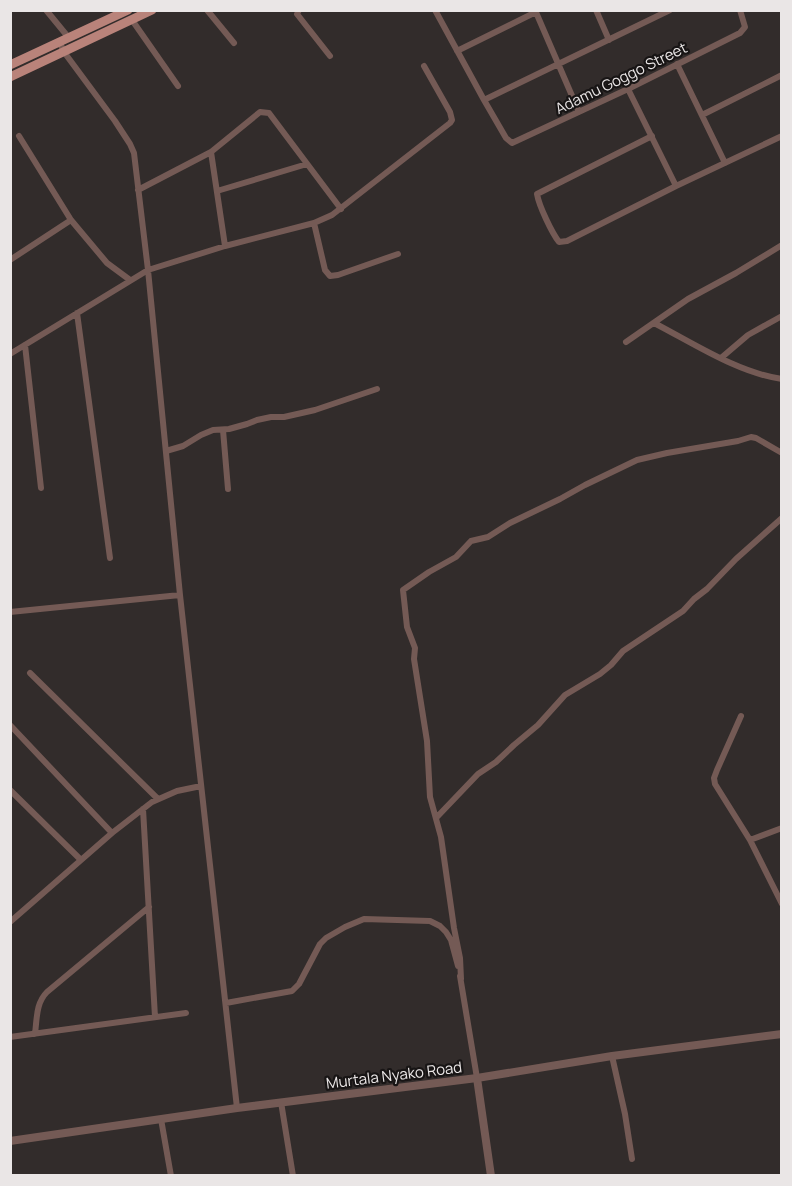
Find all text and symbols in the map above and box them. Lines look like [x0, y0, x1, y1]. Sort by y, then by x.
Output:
street label: Adamu Goggo Street [551, 37, 691, 119]
street label: Murtala Nyako Road [325, 1056, 463, 1094]

